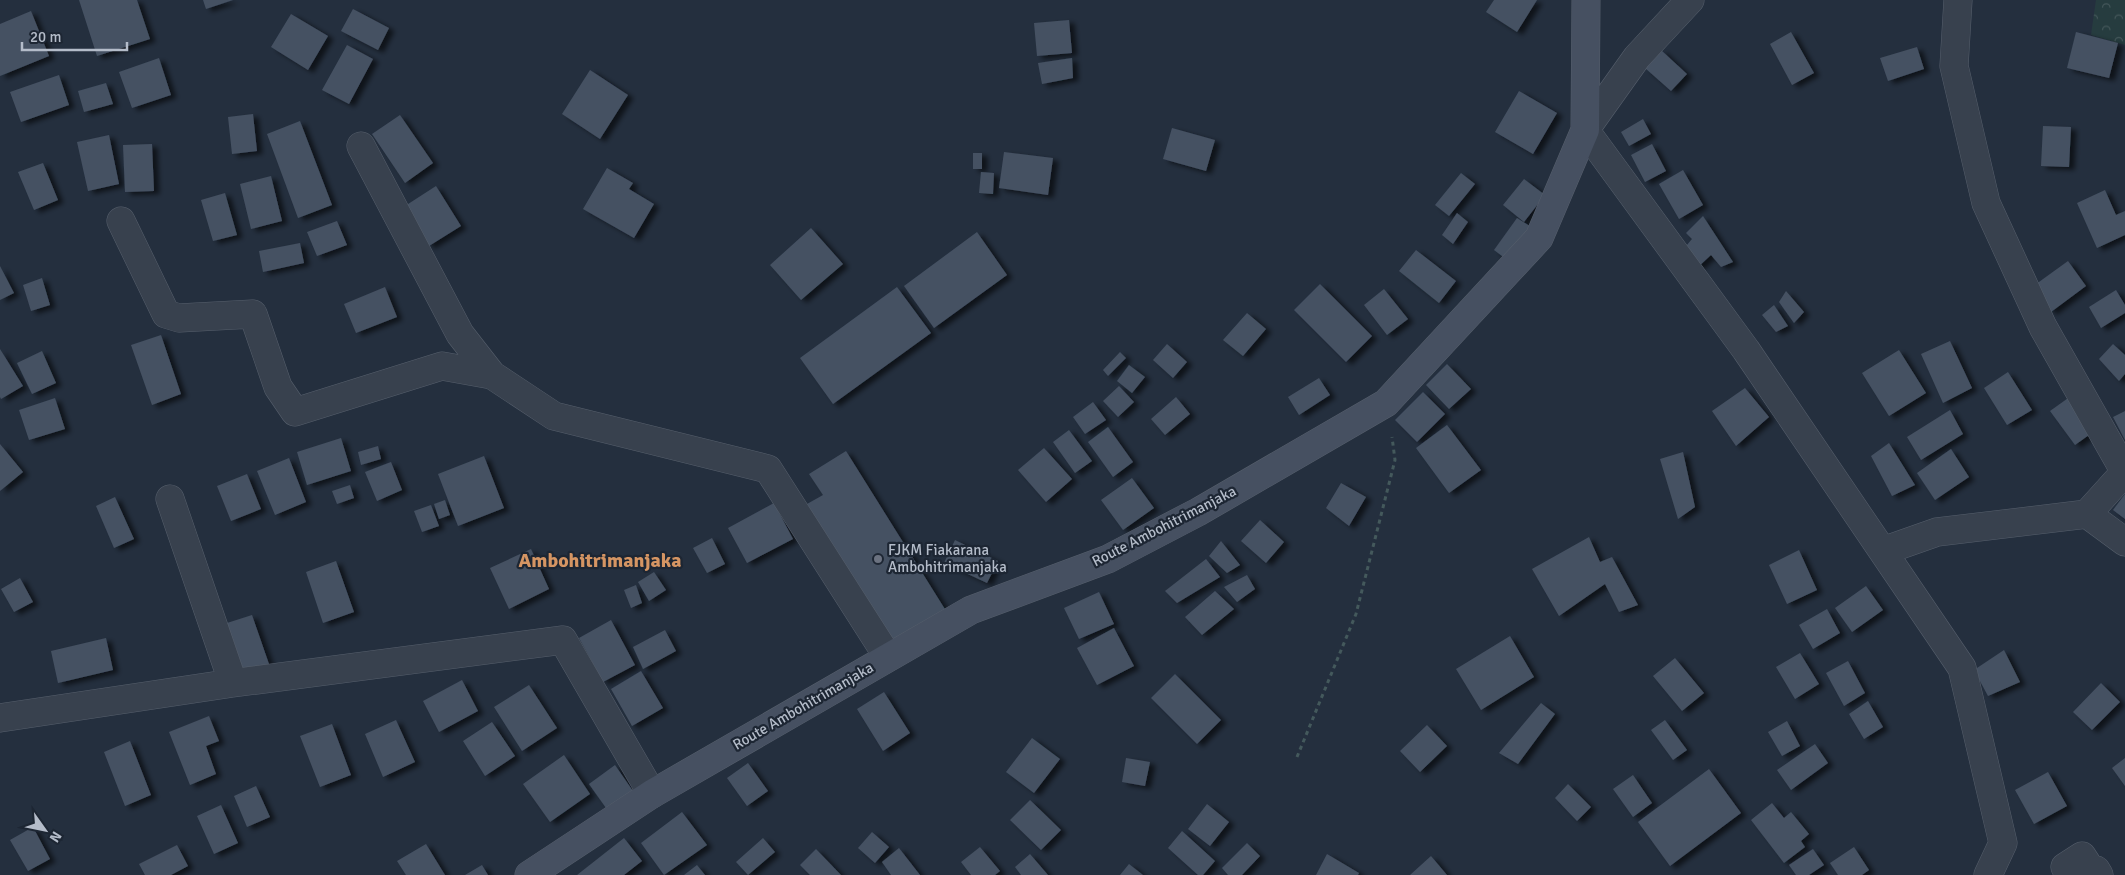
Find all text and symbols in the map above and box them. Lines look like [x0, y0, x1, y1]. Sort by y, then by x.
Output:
scale bar [22, 20, 128, 52]
text: 20 m [30, 28, 61, 46]
street label: Route Ambohitrimanjaka [1089, 482, 1239, 570]
place label: FJKM Fiakarana Ambohitrimanjaka [888, 541, 1007, 576]
district label: Ambohitrimanjaka [519, 548, 682, 573]
marker: FJKM Fiakarana Ambohitrimanjaka [872, 553, 884, 565]
street label: Route Ambohitrimanjaka [729, 658, 877, 754]
north arrow [20, 805, 70, 855]
text: N [46, 828, 65, 846]

